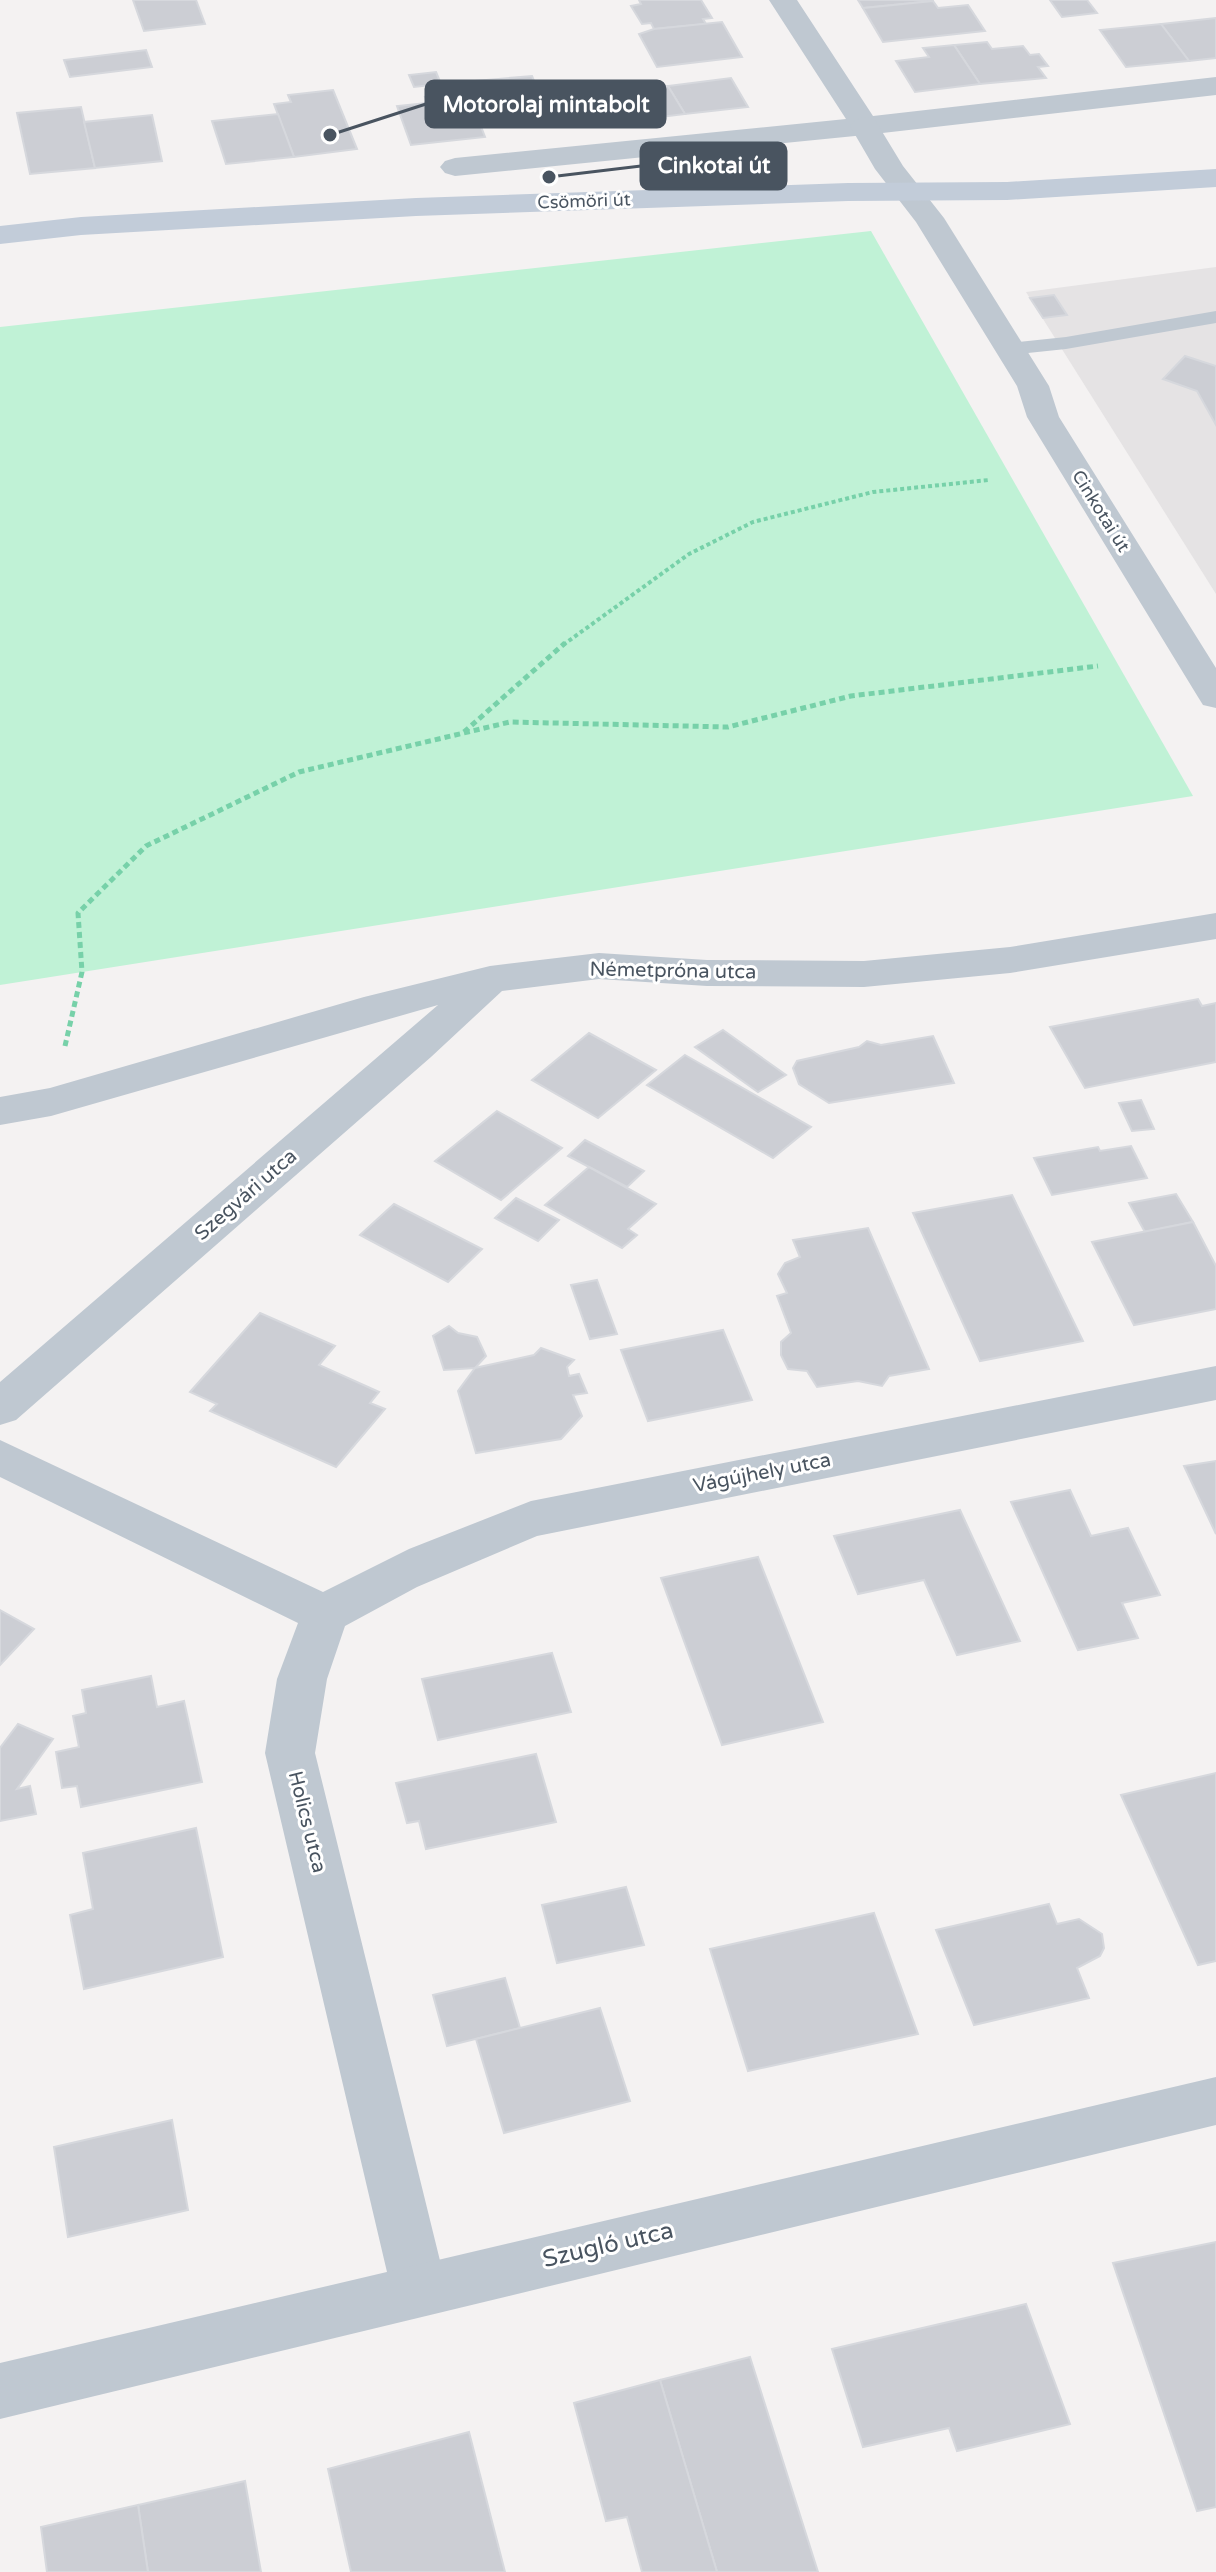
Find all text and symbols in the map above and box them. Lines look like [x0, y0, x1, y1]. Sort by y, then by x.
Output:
callout: Motorolaj mintabolt [426, 81, 665, 127]
text: Motorolaj mintabolt [442, 92, 650, 118]
callout: Cinkotai út [641, 143, 786, 189]
text: Cinkotai út [657, 153, 771, 179]
street label: Csömöri út [537, 188, 631, 214]
street label: Cinkotai út [1067, 466, 1135, 556]
street label: Németpróna utca [589, 958, 757, 984]
street label: Szegvári utca [190, 1144, 302, 1246]
street label: Vágújhely utca [691, 1448, 833, 1498]
street label: Holics utca [283, 1769, 331, 1875]
street label: Szugló utca [540, 2216, 676, 2274]

